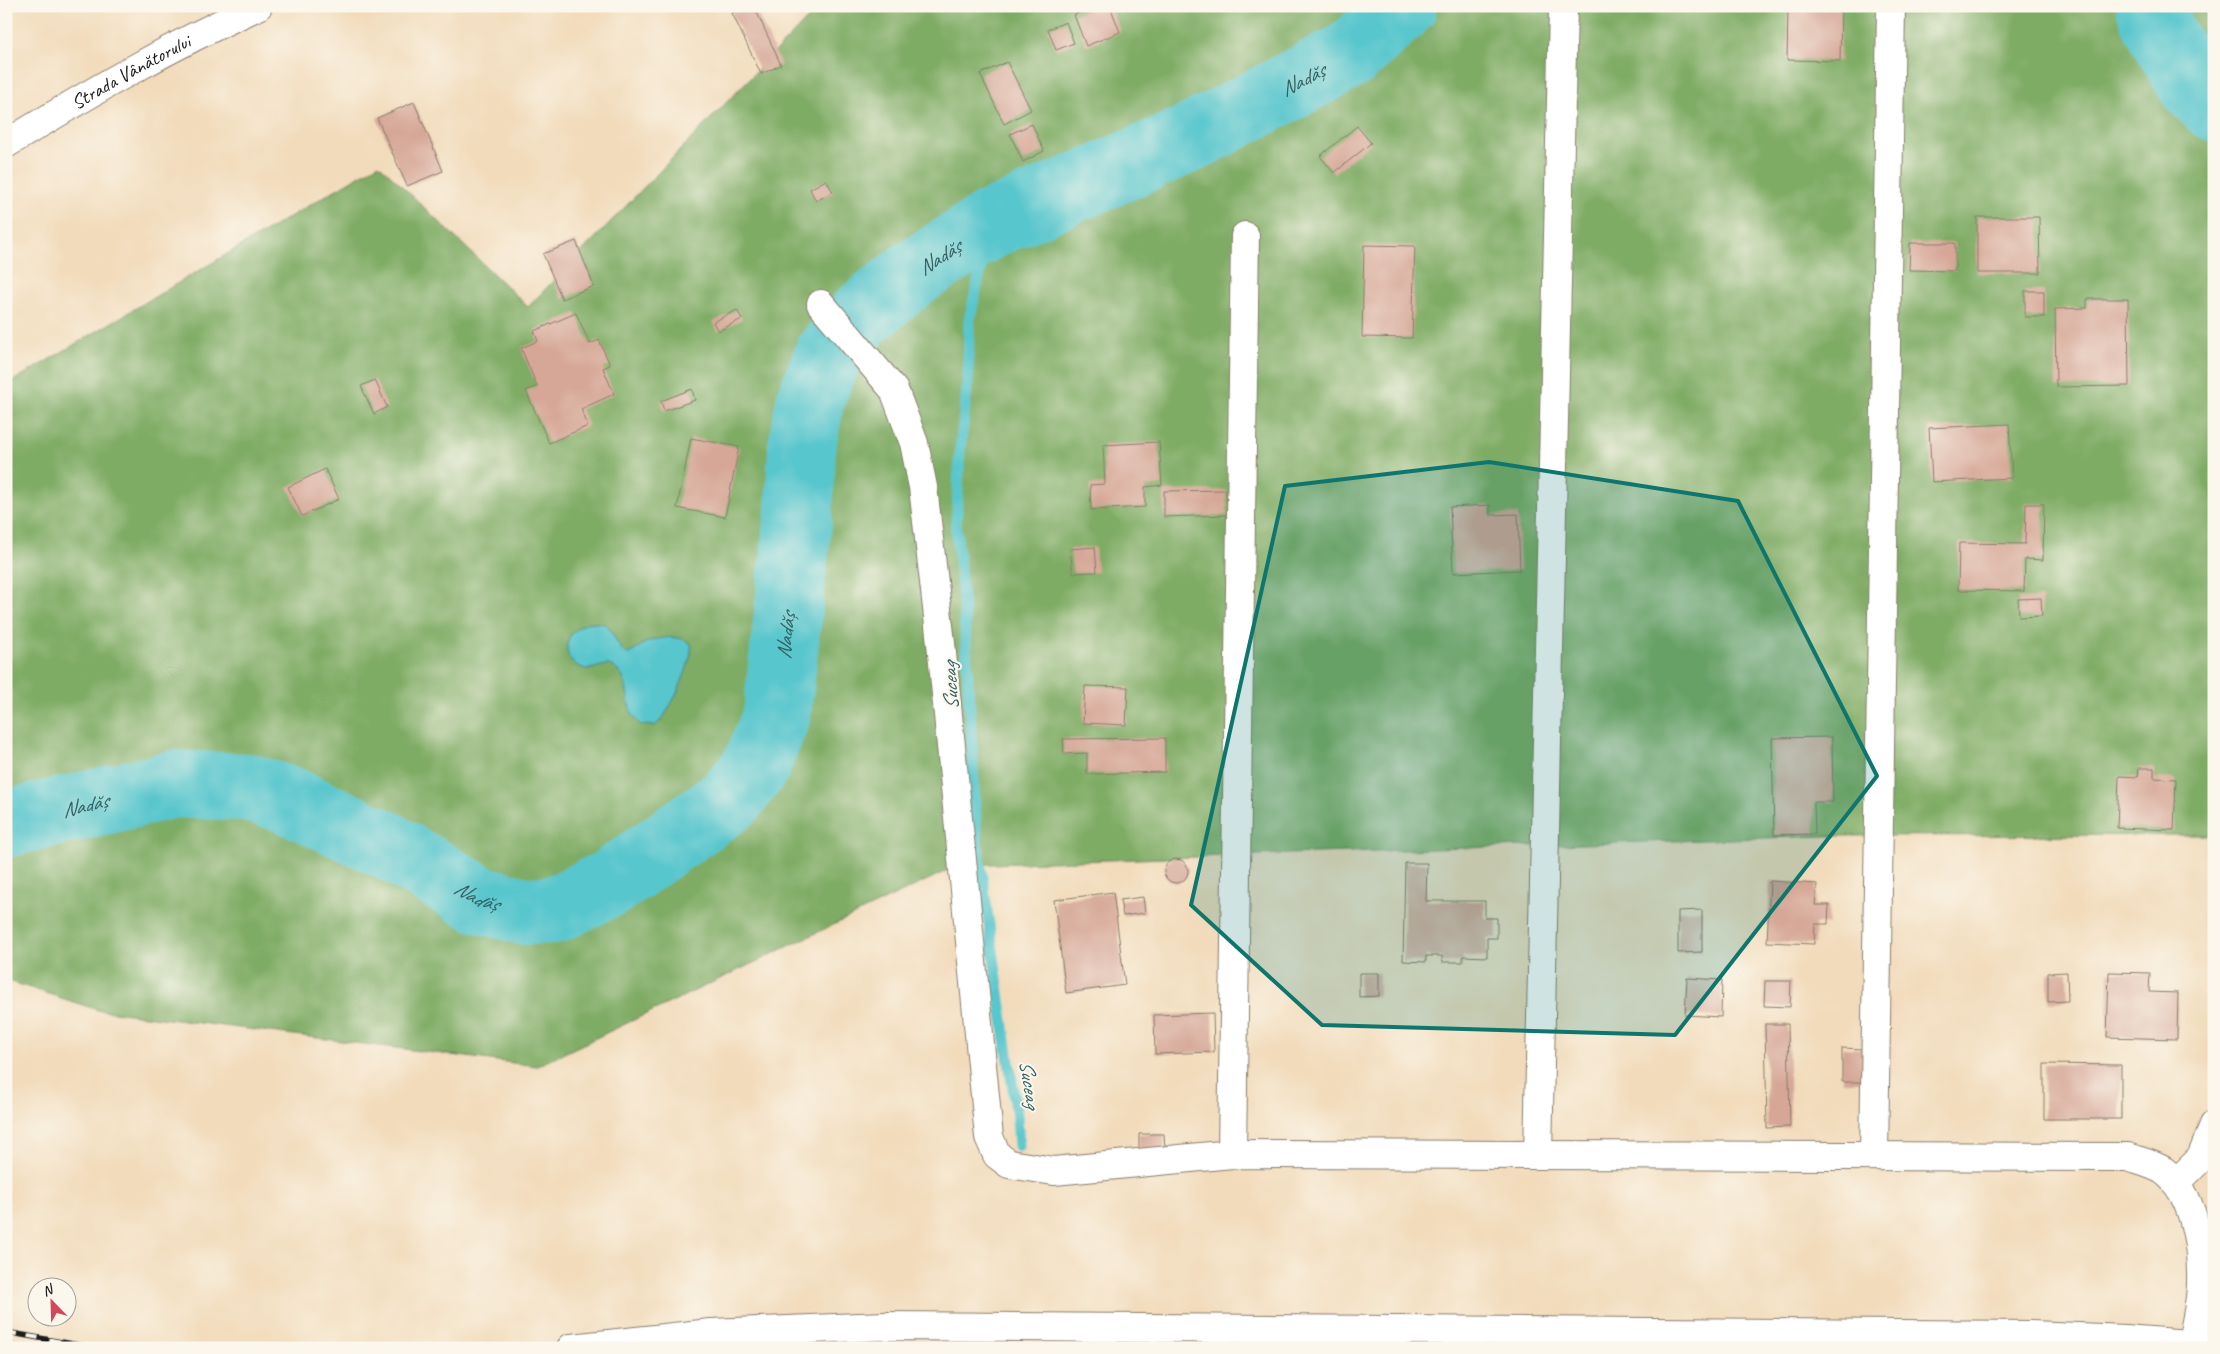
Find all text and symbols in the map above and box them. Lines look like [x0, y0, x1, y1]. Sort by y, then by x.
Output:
street label: Strada Vânătorului [67, 28, 197, 115]
water label: Nadăș [1276, 56, 1332, 102]
water label: Nadăș [913, 232, 969, 281]
water label: Nadăș [770, 608, 801, 661]
water label: Suceag [936, 658, 964, 711]
water label: Nadăș [59, 786, 114, 823]
water label: Nadăș [450, 874, 505, 918]
water label: Suceag [1014, 1058, 1047, 1113]
north arrow [28, 1276, 78, 1326]
text: N [40, 1280, 57, 1300]

